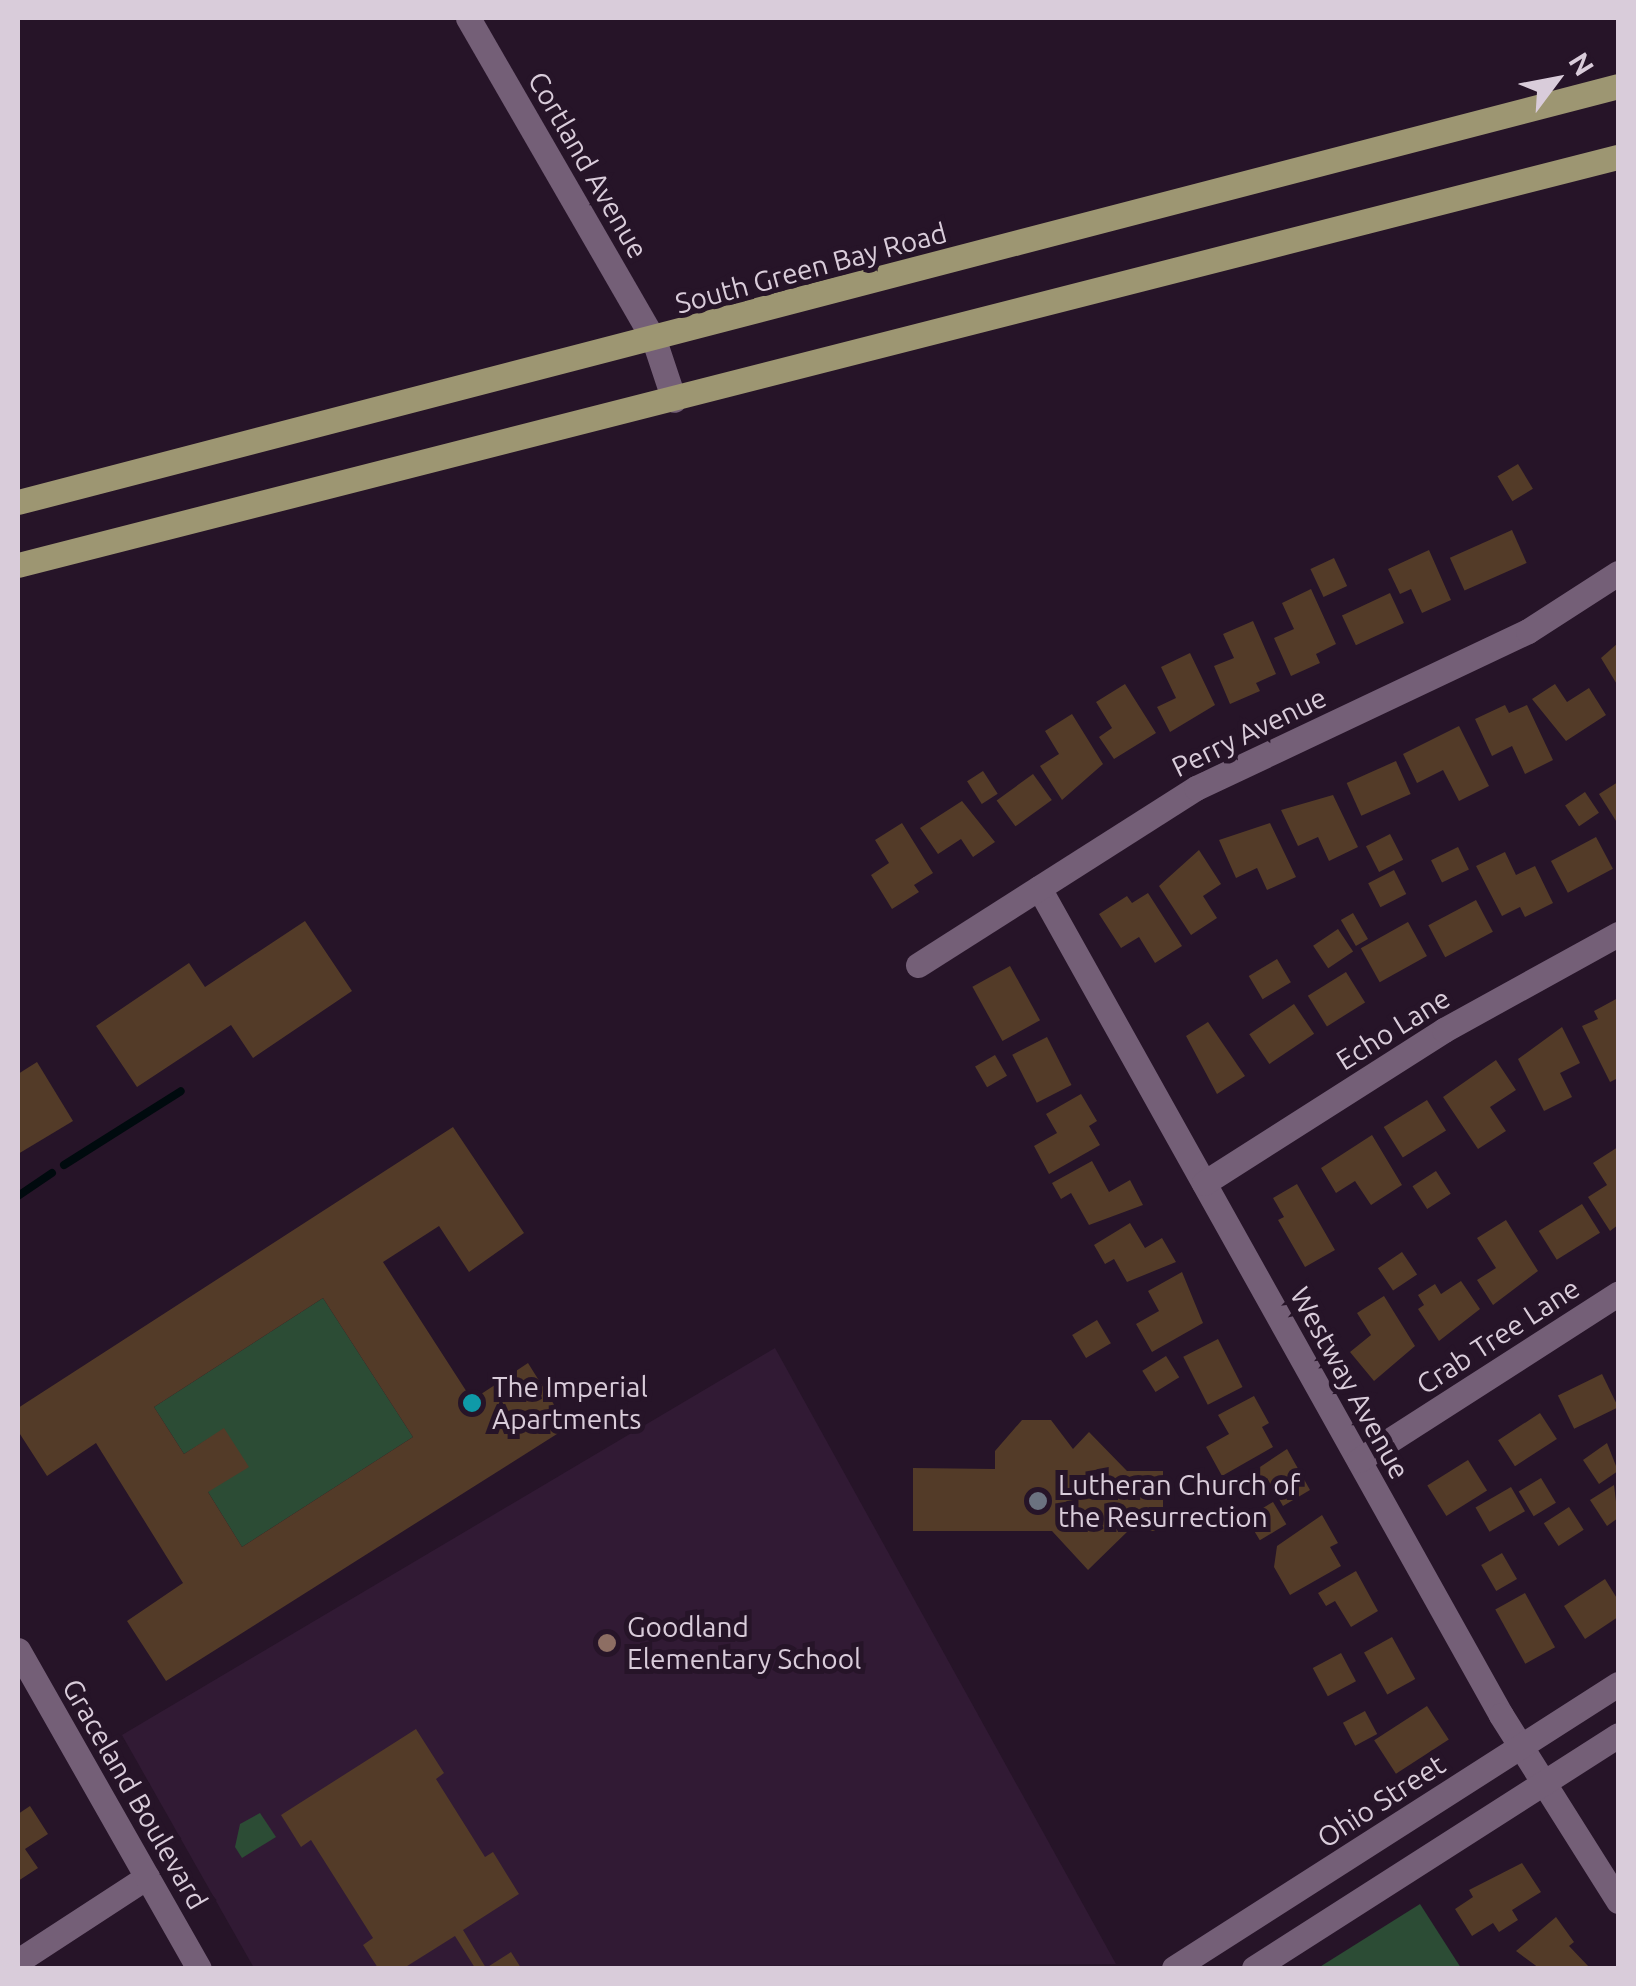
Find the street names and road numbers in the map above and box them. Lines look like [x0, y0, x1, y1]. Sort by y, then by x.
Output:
street label: Cortland Avenue [521, 66, 655, 264]
street label: South Green Bay Road [672, 216, 950, 320]
street label: Perry Avenue [1166, 680, 1332, 784]
street label: Echo Lane [1330, 981, 1456, 1077]
street label: Crab Tree Lane [1410, 1271, 1586, 1401]
street label: Westway Avenue [1283, 1281, 1417, 1485]
street label: Graceland Boulevard [55, 1673, 215, 1915]
street label: Ohio Street [1311, 1747, 1451, 1855]

